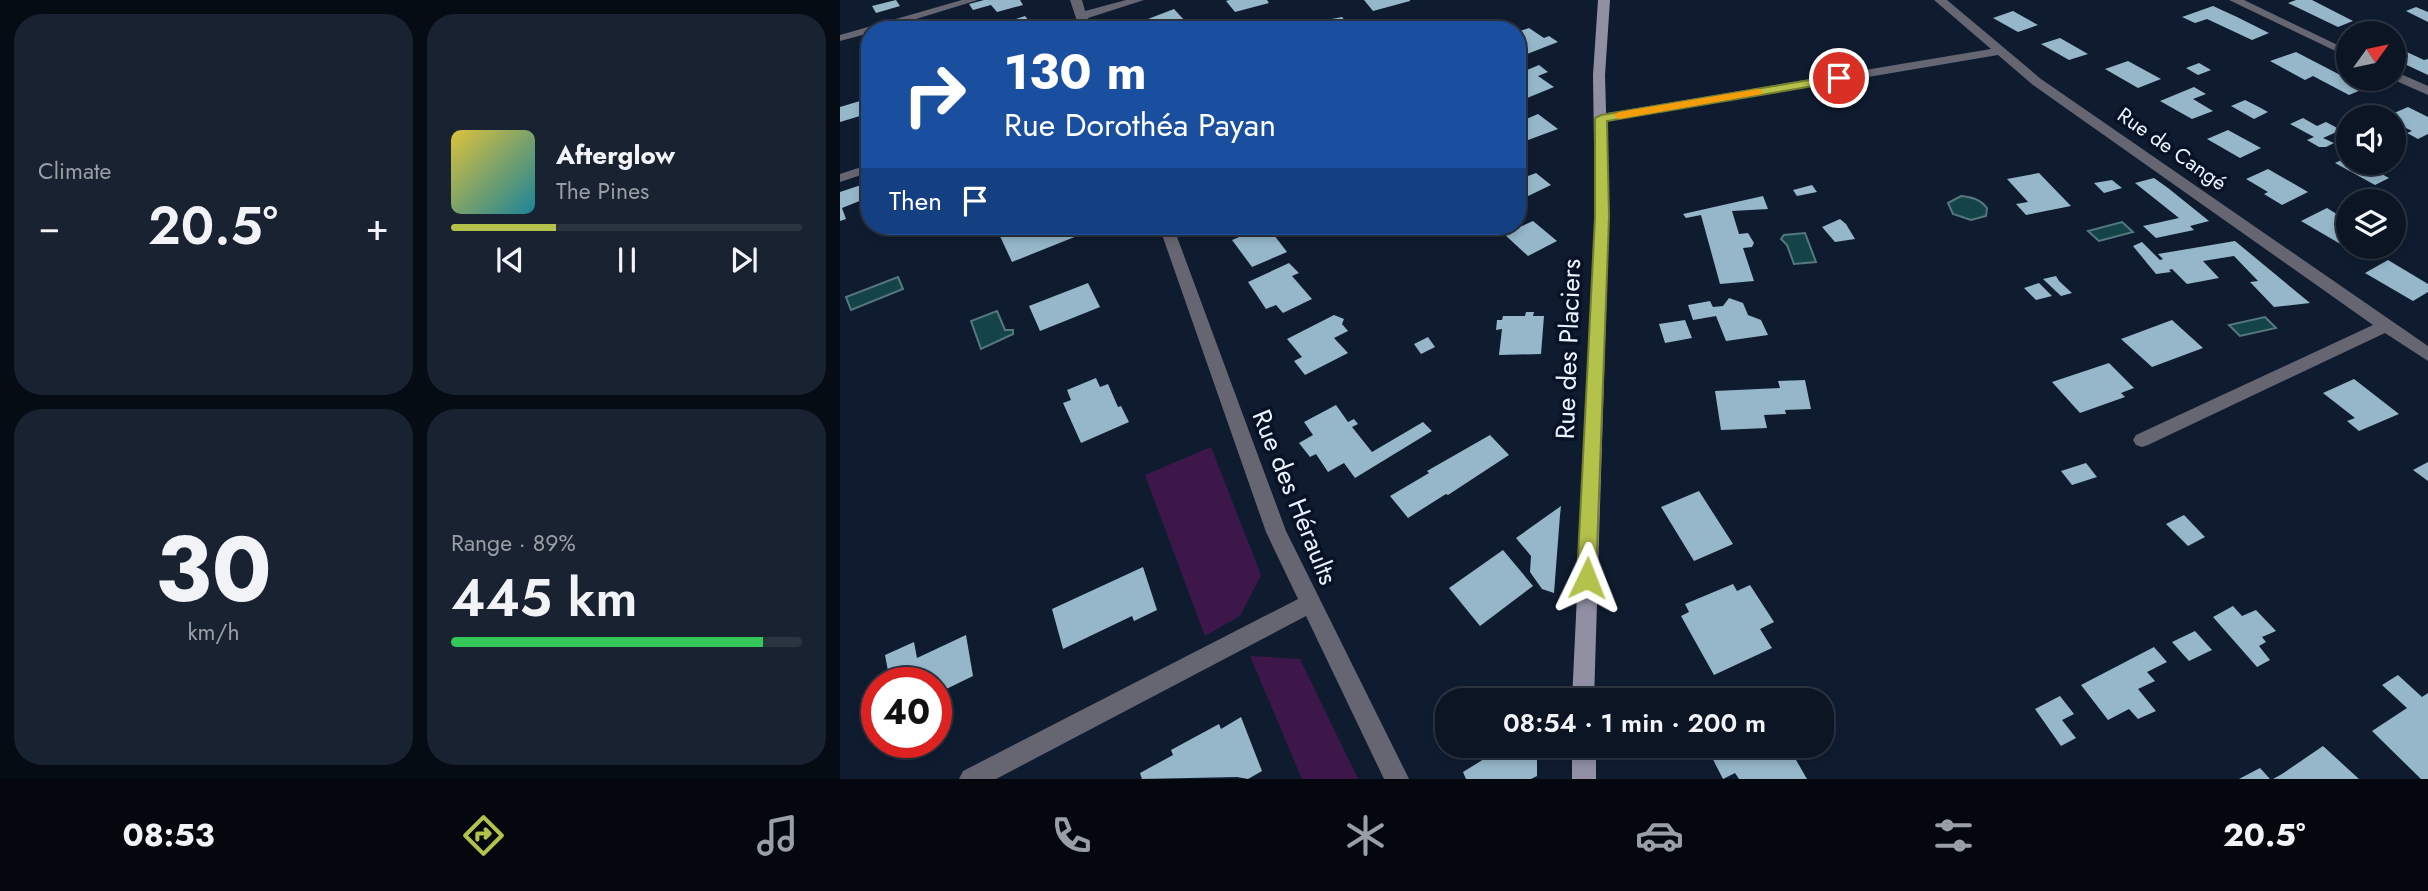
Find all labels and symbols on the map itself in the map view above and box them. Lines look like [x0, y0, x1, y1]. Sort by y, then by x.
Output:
north arrow [2336, 21, 2406, 91]
pin [1809, 48, 1869, 108]
street label: Rue de Cangé [2111, 100, 2233, 198]
street label: Rue des Placiers [1546, 258, 1590, 440]
street label: Rue des Héraults [1243, 404, 1347, 590]
position arrow [1550, 541, 1624, 615]
speed limit sign: 40 [861, 667, 952, 758]

